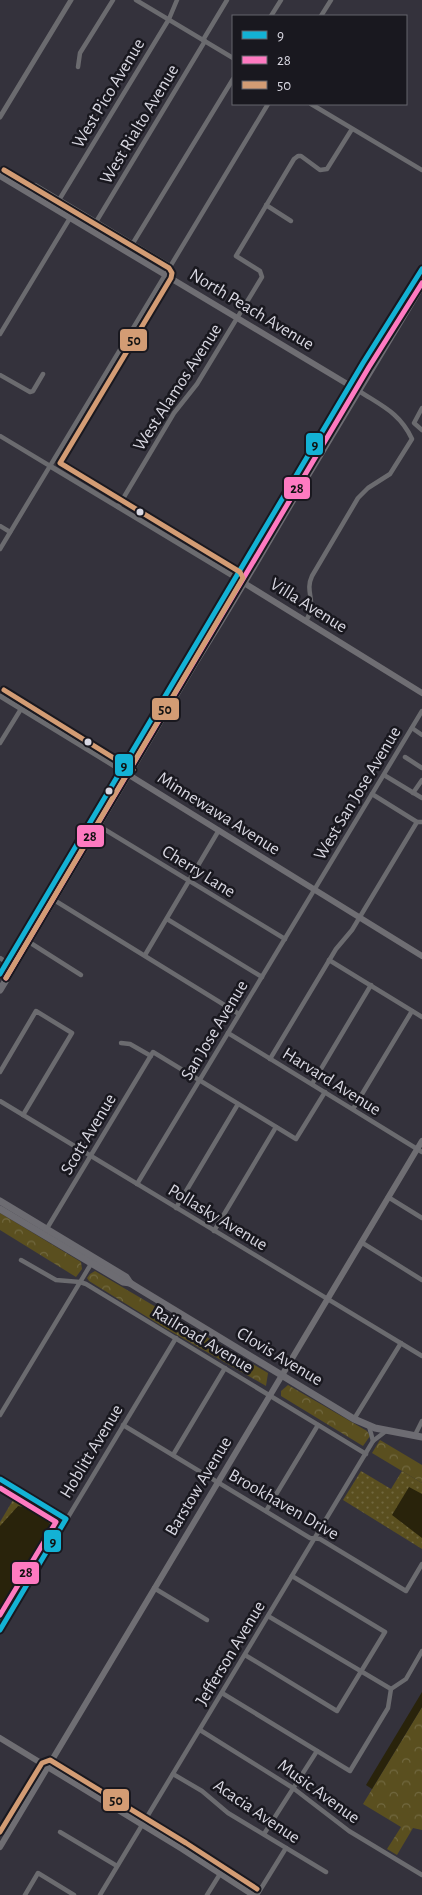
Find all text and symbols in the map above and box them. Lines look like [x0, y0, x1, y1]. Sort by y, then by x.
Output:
legend [232, 15, 407, 105]
text: 9 [277, 28, 284, 43]
street label: West Pico Avenue [69, 36, 148, 151]
text: 28 [277, 53, 291, 68]
street label: West Rialto Avenue [97, 62, 183, 187]
text: 50 [277, 78, 291, 93]
street label: North Peach Avenue [186, 266, 317, 354]
street label: West Alamos Avenue [130, 321, 225, 454]
line badge: 50 [119, 328, 148, 352]
text: 50 [127, 334, 141, 348]
line badge: 9 [305, 432, 324, 456]
text: 9 [312, 438, 319, 452]
line badge: 28 [283, 476, 311, 500]
text: 28 [290, 482, 304, 496]
unlabelled marker [135, 507, 145, 517]
street label: Villa Avenue [267, 575, 350, 637]
line badge: 50 [151, 697, 180, 721]
text: 50 [158, 703, 172, 717]
street label: West San Jose Avenue [311, 724, 405, 863]
unlabelled marker [83, 737, 93, 747]
line badge: 9 [114, 753, 134, 777]
text: 9 [121, 759, 128, 773]
street label: Minnewawa Avenue [154, 769, 283, 859]
unlabelled marker [104, 786, 114, 796]
line badge: 28 [76, 824, 105, 848]
text: 28 [83, 830, 97, 844]
street label: Cherry Lane [159, 842, 238, 901]
street label: San Jose Avenue [178, 977, 252, 1084]
street label: Harvard Avenue [279, 1045, 384, 1119]
street label: Scott Avenue [58, 1091, 120, 1178]
street label: Pollasky Avenue [165, 1181, 270, 1255]
street label: Railroad Avenue [149, 1303, 256, 1377]
street label: Clovis Avenue [234, 1324, 325, 1389]
street label: Hoblitt Avenue [57, 1402, 127, 1501]
street label: Barstow Avenue [162, 1434, 235, 1539]
street label: Brookhaven Drive [225, 1466, 342, 1544]
line badge: 9 [43, 1529, 62, 1553]
text: 9 [50, 1535, 57, 1549]
line badge: 28 [11, 1561, 40, 1585]
text: 28 [19, 1566, 33, 1580]
street label: Jefferson Avenue [193, 1598, 269, 1709]
street label: Music Avenue [274, 1756, 363, 1827]
street label: Acacia Avenue [210, 1776, 303, 1847]
line badge: 50 [102, 1788, 130, 1812]
text: 50 [109, 1794, 123, 1808]

